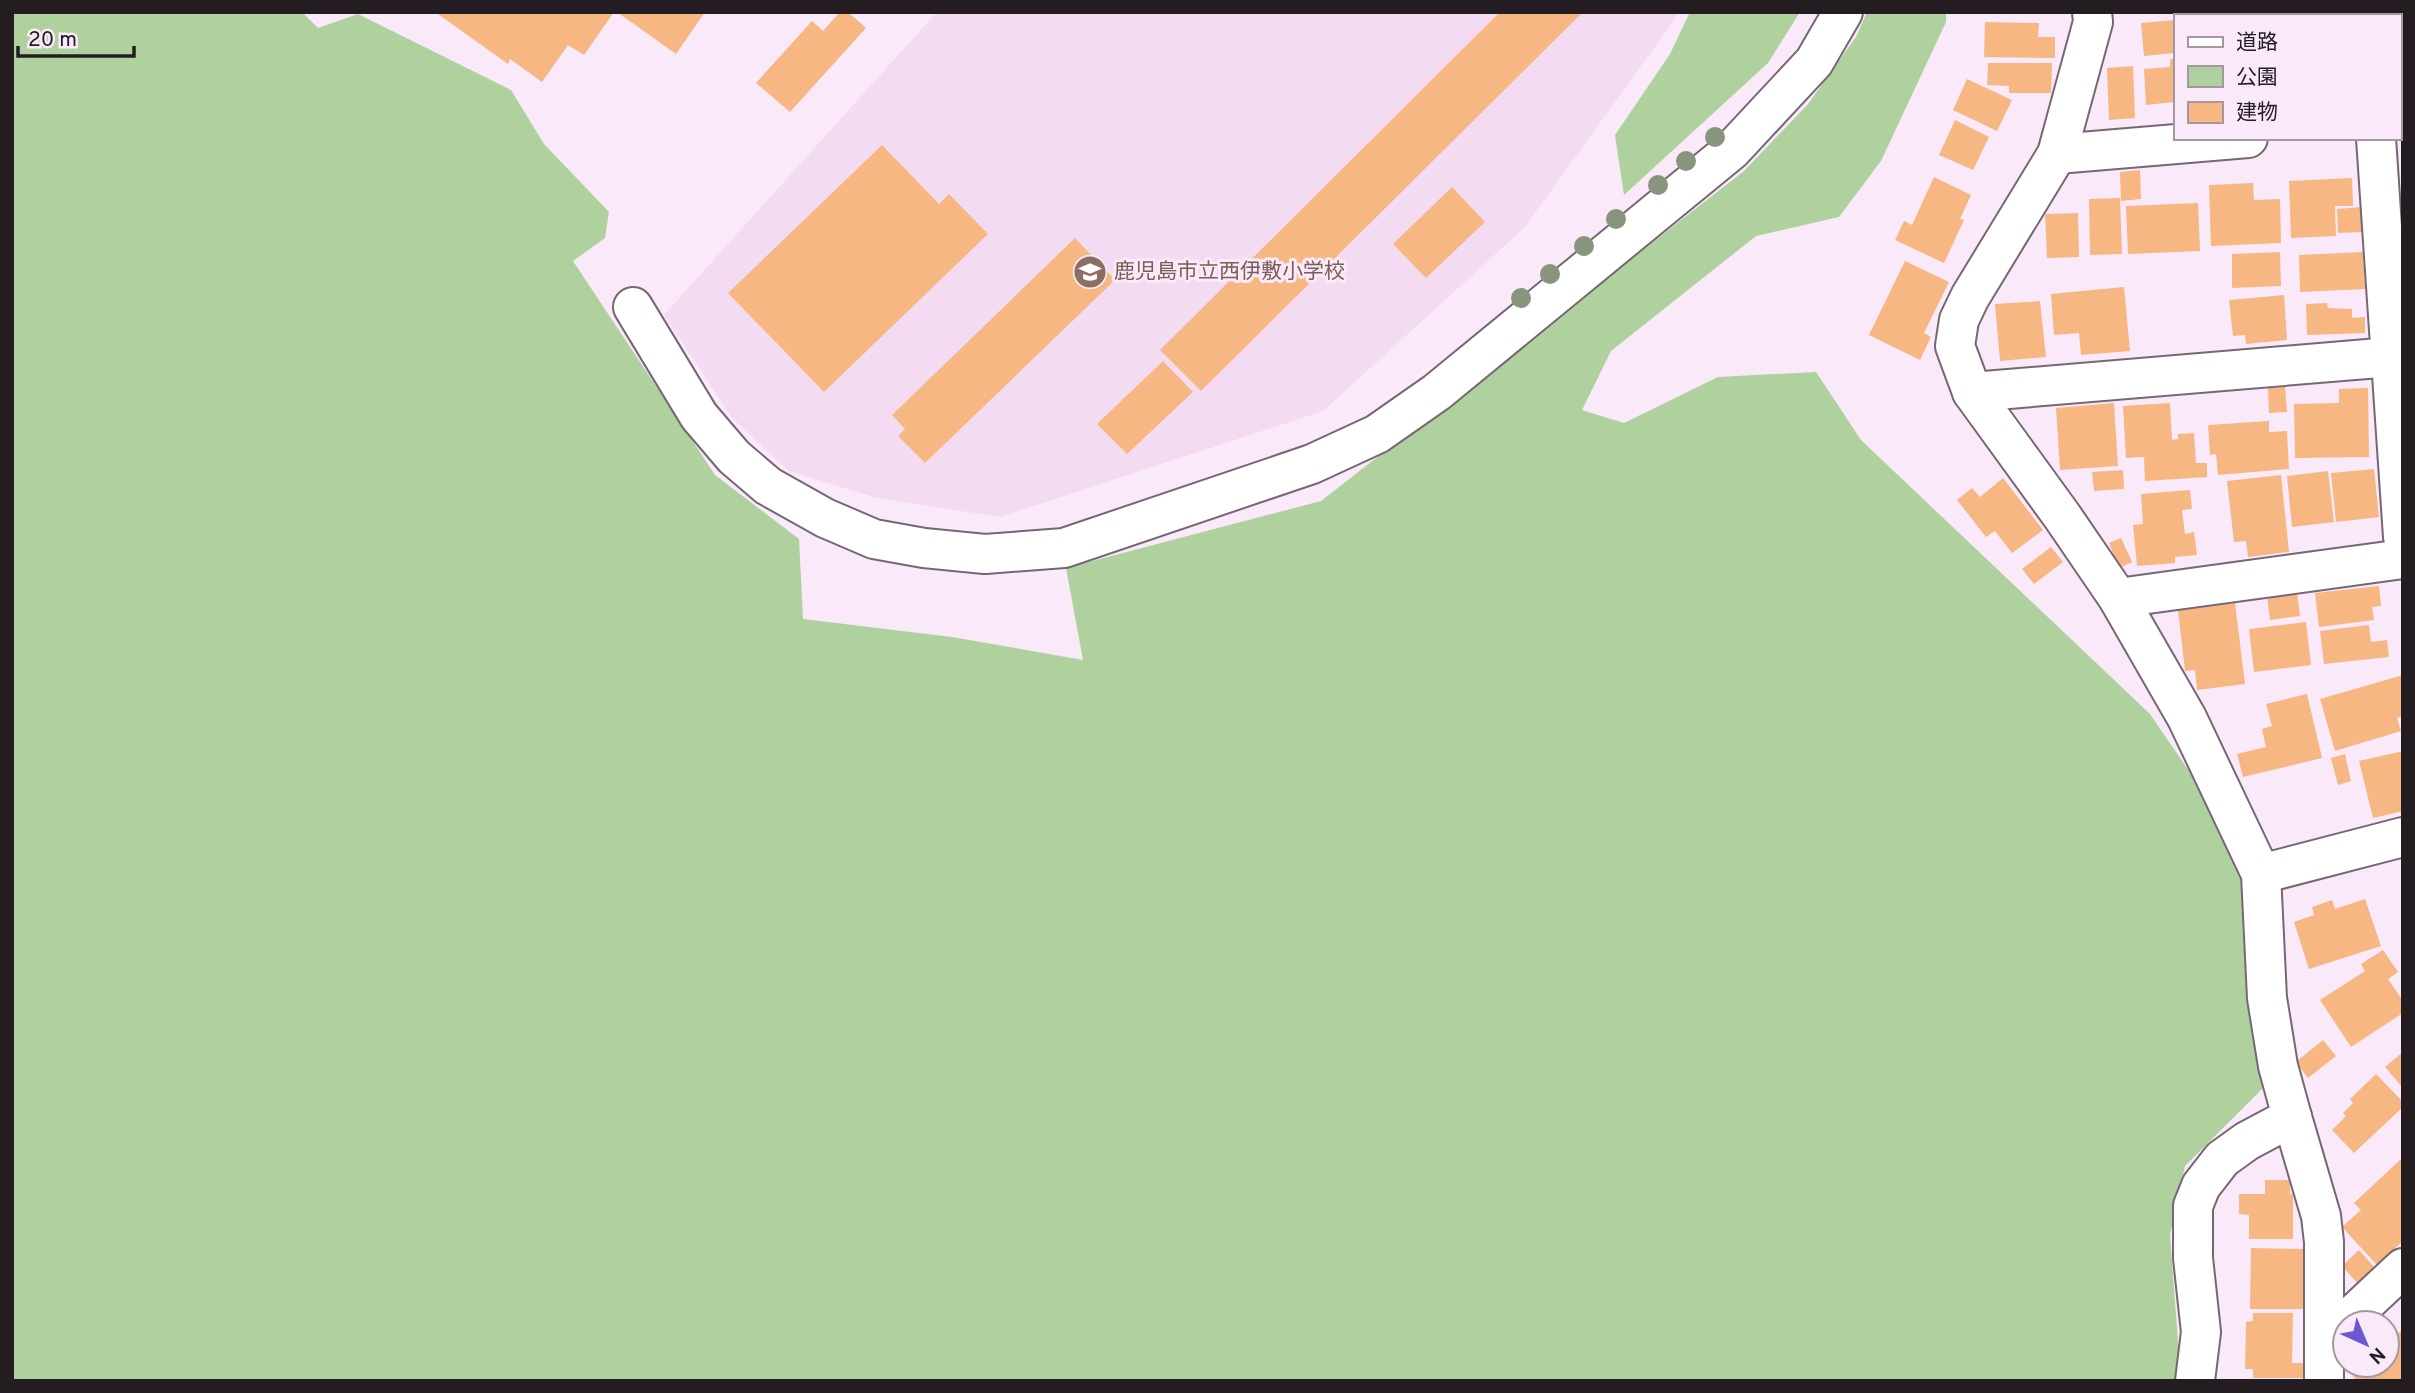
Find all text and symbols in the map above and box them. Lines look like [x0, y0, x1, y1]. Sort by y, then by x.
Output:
scale bar [18, 14, 133, 58]
legend [2174, 14, 2401, 140]
text: 20 m [28, 27, 77, 54]
text: 道路 [2236, 30, 2278, 57]
text: 公園 [2236, 65, 2278, 92]
text: 建物 [2236, 100, 2278, 127]
school or university icon: 鹿児島市立西伊敷小学校 [1071, 253, 1109, 291]
place label: 鹿児島市立西伊敷小学校 [1114, 259, 1345, 286]
north arrow [2331, 1309, 2401, 1379]
text: N [2363, 1341, 2390, 1368]

